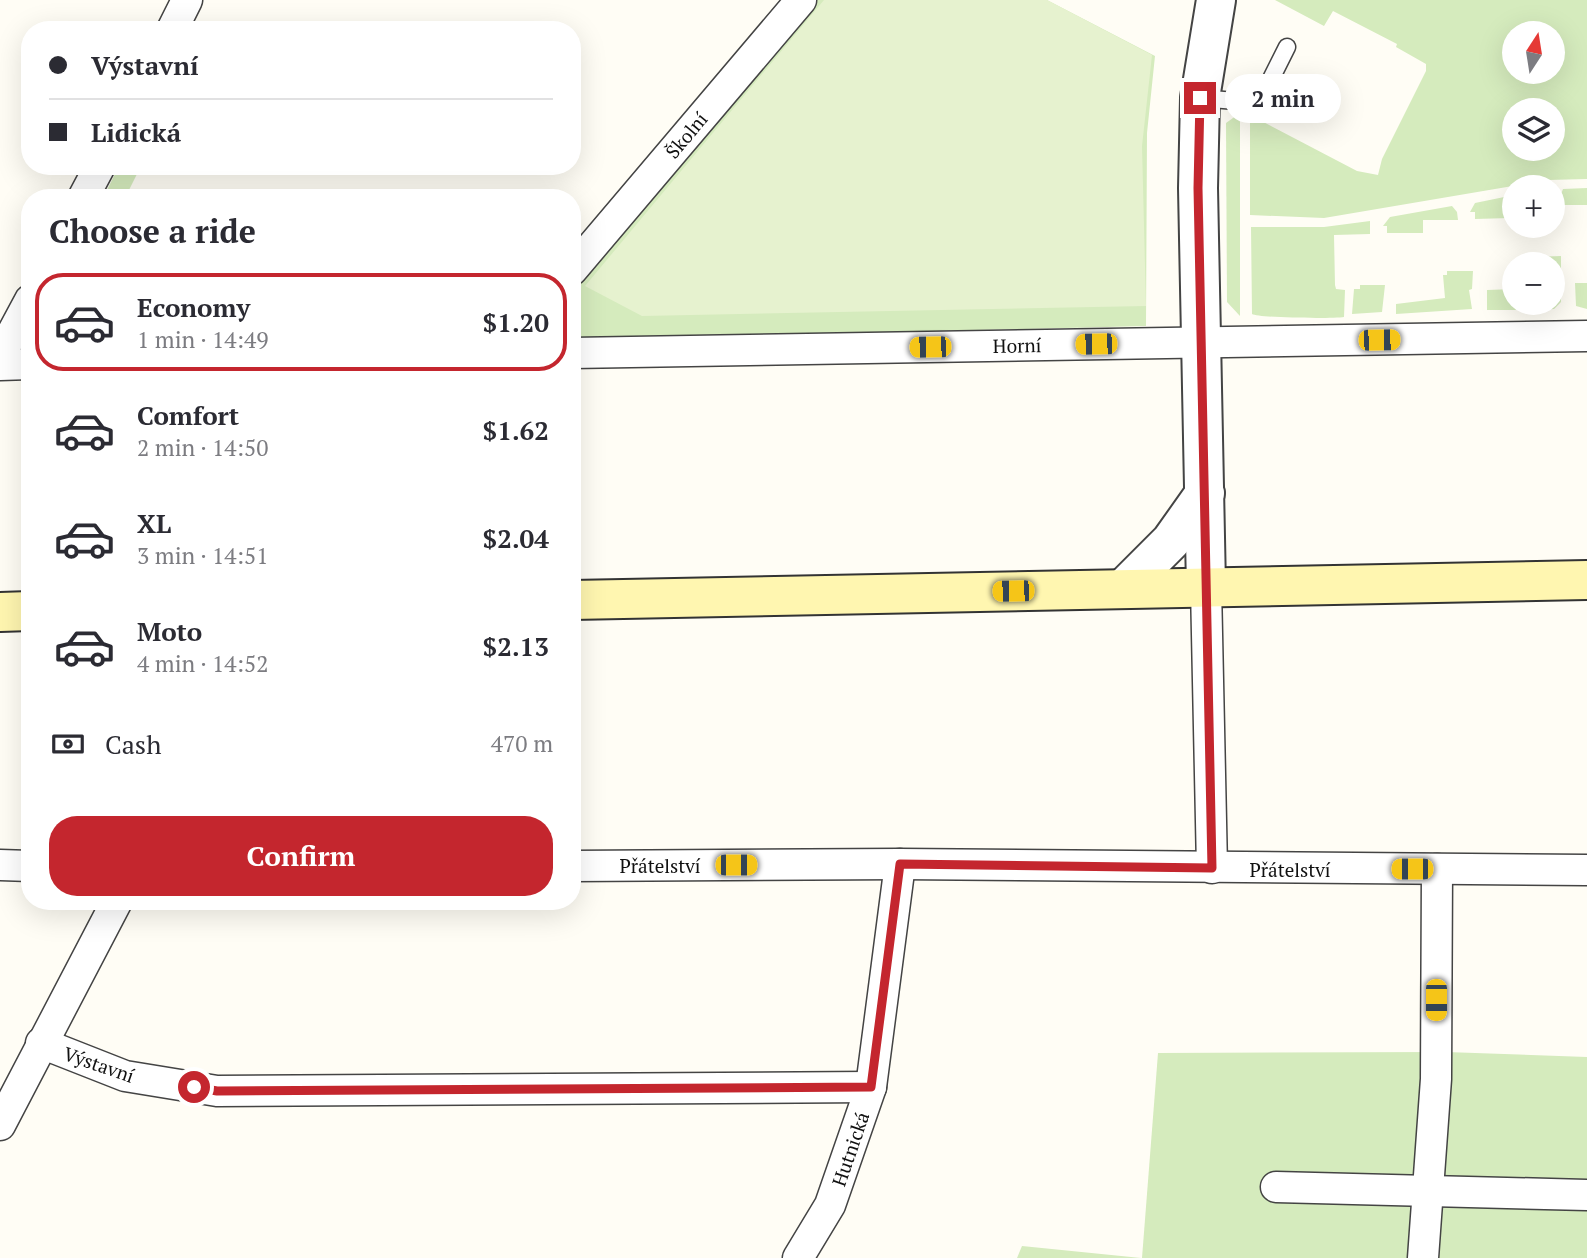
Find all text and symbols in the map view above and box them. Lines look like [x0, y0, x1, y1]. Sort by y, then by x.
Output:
north arrow [1502, 21, 1564, 84]
map controls [1502, 21, 1565, 315]
text: Výstavní [91, 48, 199, 82]
callout: 2 min [1224, 74, 1340, 122]
route end [1184, 82, 1216, 114]
text: 2 min [1252, 83, 1314, 114]
button: layers [1502, 98, 1565, 161]
street label: Školní [659, 106, 713, 163]
text: Lidická [91, 115, 181, 149]
button: + [1502, 175, 1565, 238]
text: Choose a ride [49, 210, 256, 252]
button: − [1502, 252, 1565, 315]
text: Economy [137, 290, 250, 324]
icon: car [53, 291, 116, 354]
text: $1.20 [483, 305, 549, 339]
text: 1 min · 14:49 [137, 324, 269, 355]
car [1358, 329, 1401, 351]
street label: Horní [992, 332, 1042, 358]
car [1075, 333, 1118, 355]
car [909, 336, 952, 358]
text: Comfort [137, 398, 239, 432]
icon: car [53, 399, 116, 462]
text: $1.62 [483, 413, 549, 447]
text: 2 min · 14:50 [137, 432, 269, 463]
text: XL [137, 506, 171, 540]
icon: car [53, 507, 116, 570]
text: $2.04 [483, 521, 549, 555]
text: 3 min · 14:51 [137, 540, 269, 571]
car [992, 580, 1035, 602]
text: Moto [137, 614, 202, 648]
icon: car [53, 615, 116, 678]
text: $2.13 [483, 629, 549, 663]
text: 4 min · 14:52 [137, 648, 269, 679]
icon: cash [49, 725, 87, 763]
text: Cash [105, 727, 161, 761]
text: 470 m [491, 728, 553, 759]
button: Confirm [49, 816, 553, 896]
street label: Přátelství [619, 853, 701, 878]
car [716, 855, 758, 876]
street label: Přátelství [1249, 857, 1331, 882]
car [1392, 859, 1434, 880]
car [1426, 979, 1447, 1021]
street label: Výstavní [60, 1040, 138, 1088]
route start [178, 1071, 210, 1103]
street label: Hutnická [826, 1108, 874, 1189]

